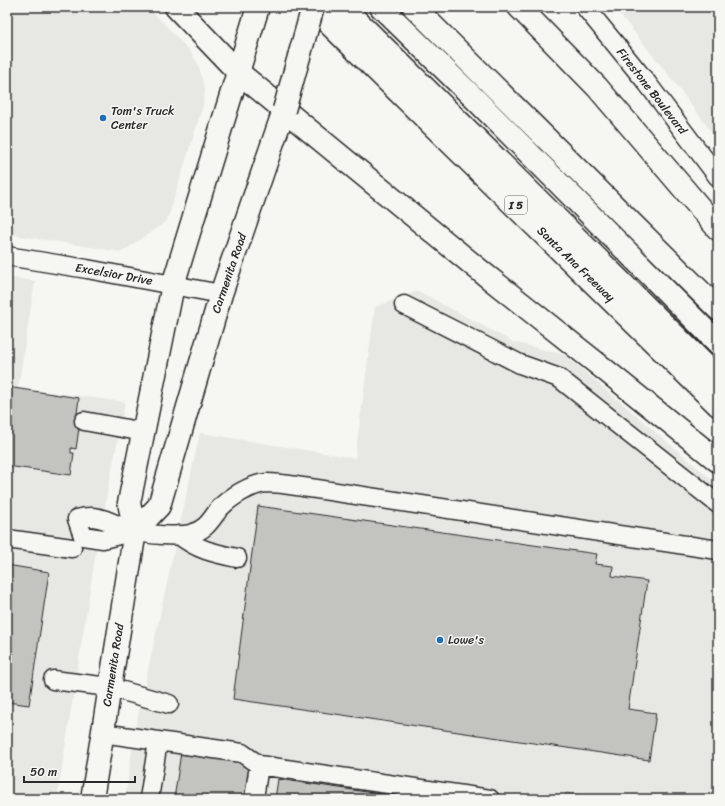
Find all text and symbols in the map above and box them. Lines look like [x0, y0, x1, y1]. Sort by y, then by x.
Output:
street label: Firestone Boulevard [611, 43, 694, 140]
place label: Tom's Truck Center [111, 100, 175, 136]
marker: Tom's Truck Center [98, 113, 108, 123]
road number: I 5 [505, 196, 527, 214]
street label: Santa Ana Freeway [532, 221, 621, 308]
street label: Carmenita Road [205, 229, 253, 316]
street label: Excelsior Drive [74, 256, 154, 292]
street label: Carmenita Road [96, 621, 131, 708]
place label: Lowe's [448, 629, 485, 651]
marker: Lowe's [435, 635, 445, 645]
scale bar [24, 758, 135, 784]
text: 50 m [30, 761, 57, 783]

